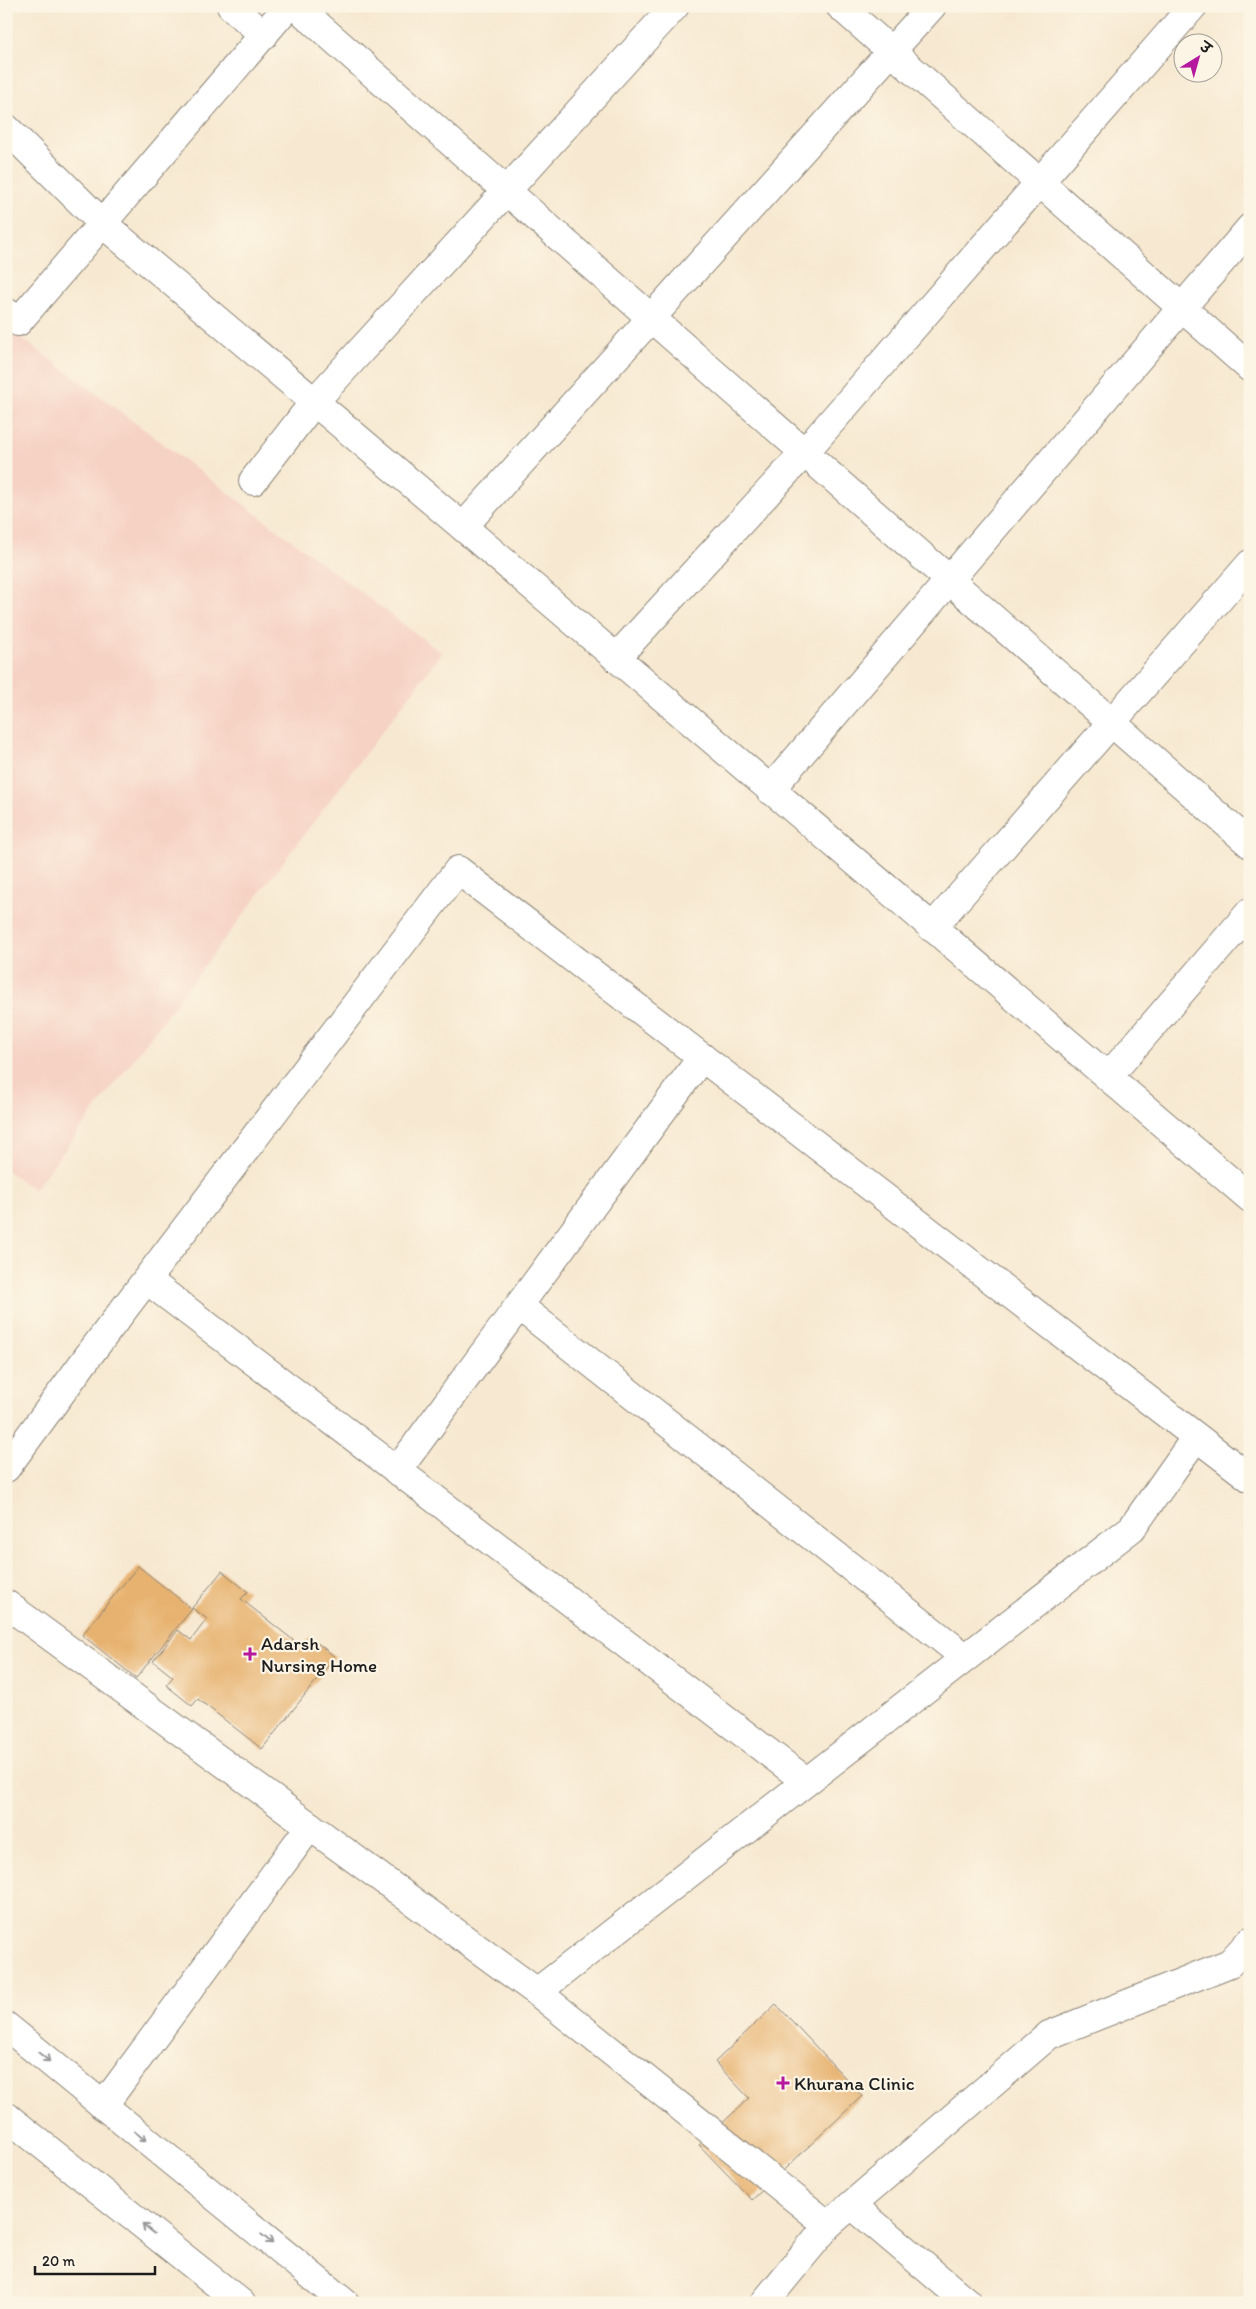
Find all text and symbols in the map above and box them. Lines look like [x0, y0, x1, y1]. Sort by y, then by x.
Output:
north arrow [1174, 32, 1224, 82]
text: उ [1195, 37, 1216, 59]
place label: Adarsh Nursing Home [261, 1632, 377, 1677]
marker: Adarsh Nursing Home [243, 1647, 257, 1661]
one-way arrow [37, 2052, 50, 2063]
place label: Khurana Clinic [794, 2072, 915, 2095]
marker: Khurana Clinic [776, 2076, 790, 2090]
one-way arrow [134, 2131, 147, 2142]
one-way arrow [141, 2224, 154, 2235]
one-way arrow [260, 2233, 273, 2244]
scale bar [35, 2244, 155, 2276]
text: 20 m [42, 2252, 76, 2270]

